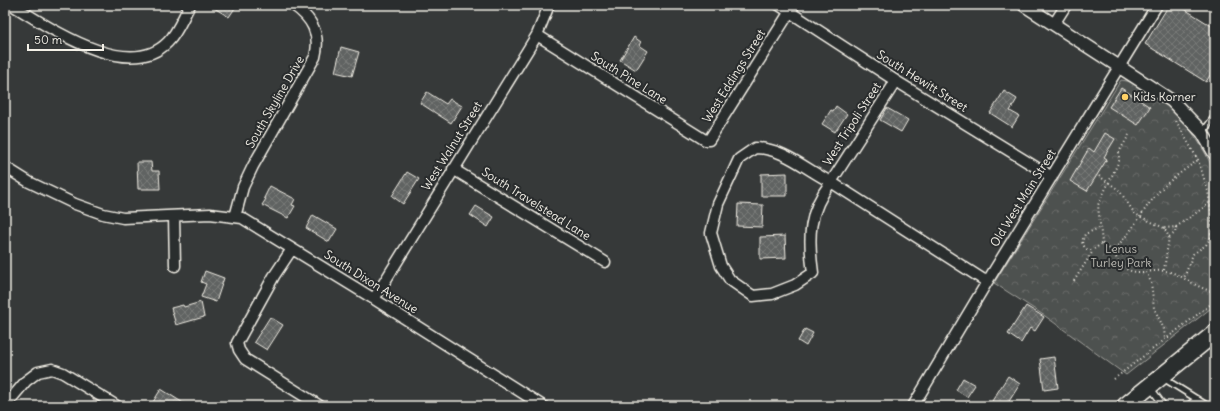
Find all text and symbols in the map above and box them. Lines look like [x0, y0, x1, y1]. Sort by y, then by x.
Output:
scale bar [28, 26, 103, 52]
street label: West Eddings Street [699, 26, 768, 125]
text: 50 m [34, 32, 63, 47]
street label: South Hewitt Street [874, 47, 970, 115]
street label: South Pine Lane [588, 48, 670, 107]
street label: South Skyline Drive [242, 53, 307, 150]
street label: West Tripoli Street [819, 79, 884, 168]
place label: Kids Korner [1133, 89, 1196, 104]
marker: Kids Korner [1120, 92, 1130, 102]
street label: West Walnut Street [418, 98, 485, 193]
street label: Old West Main Street [986, 146, 1059, 249]
street label: South Travelstead Lane [479, 164, 593, 243]
park label: Lenus Turley Park [1091, 241, 1151, 270]
street label: South Dixon Avenue [322, 247, 421, 317]

